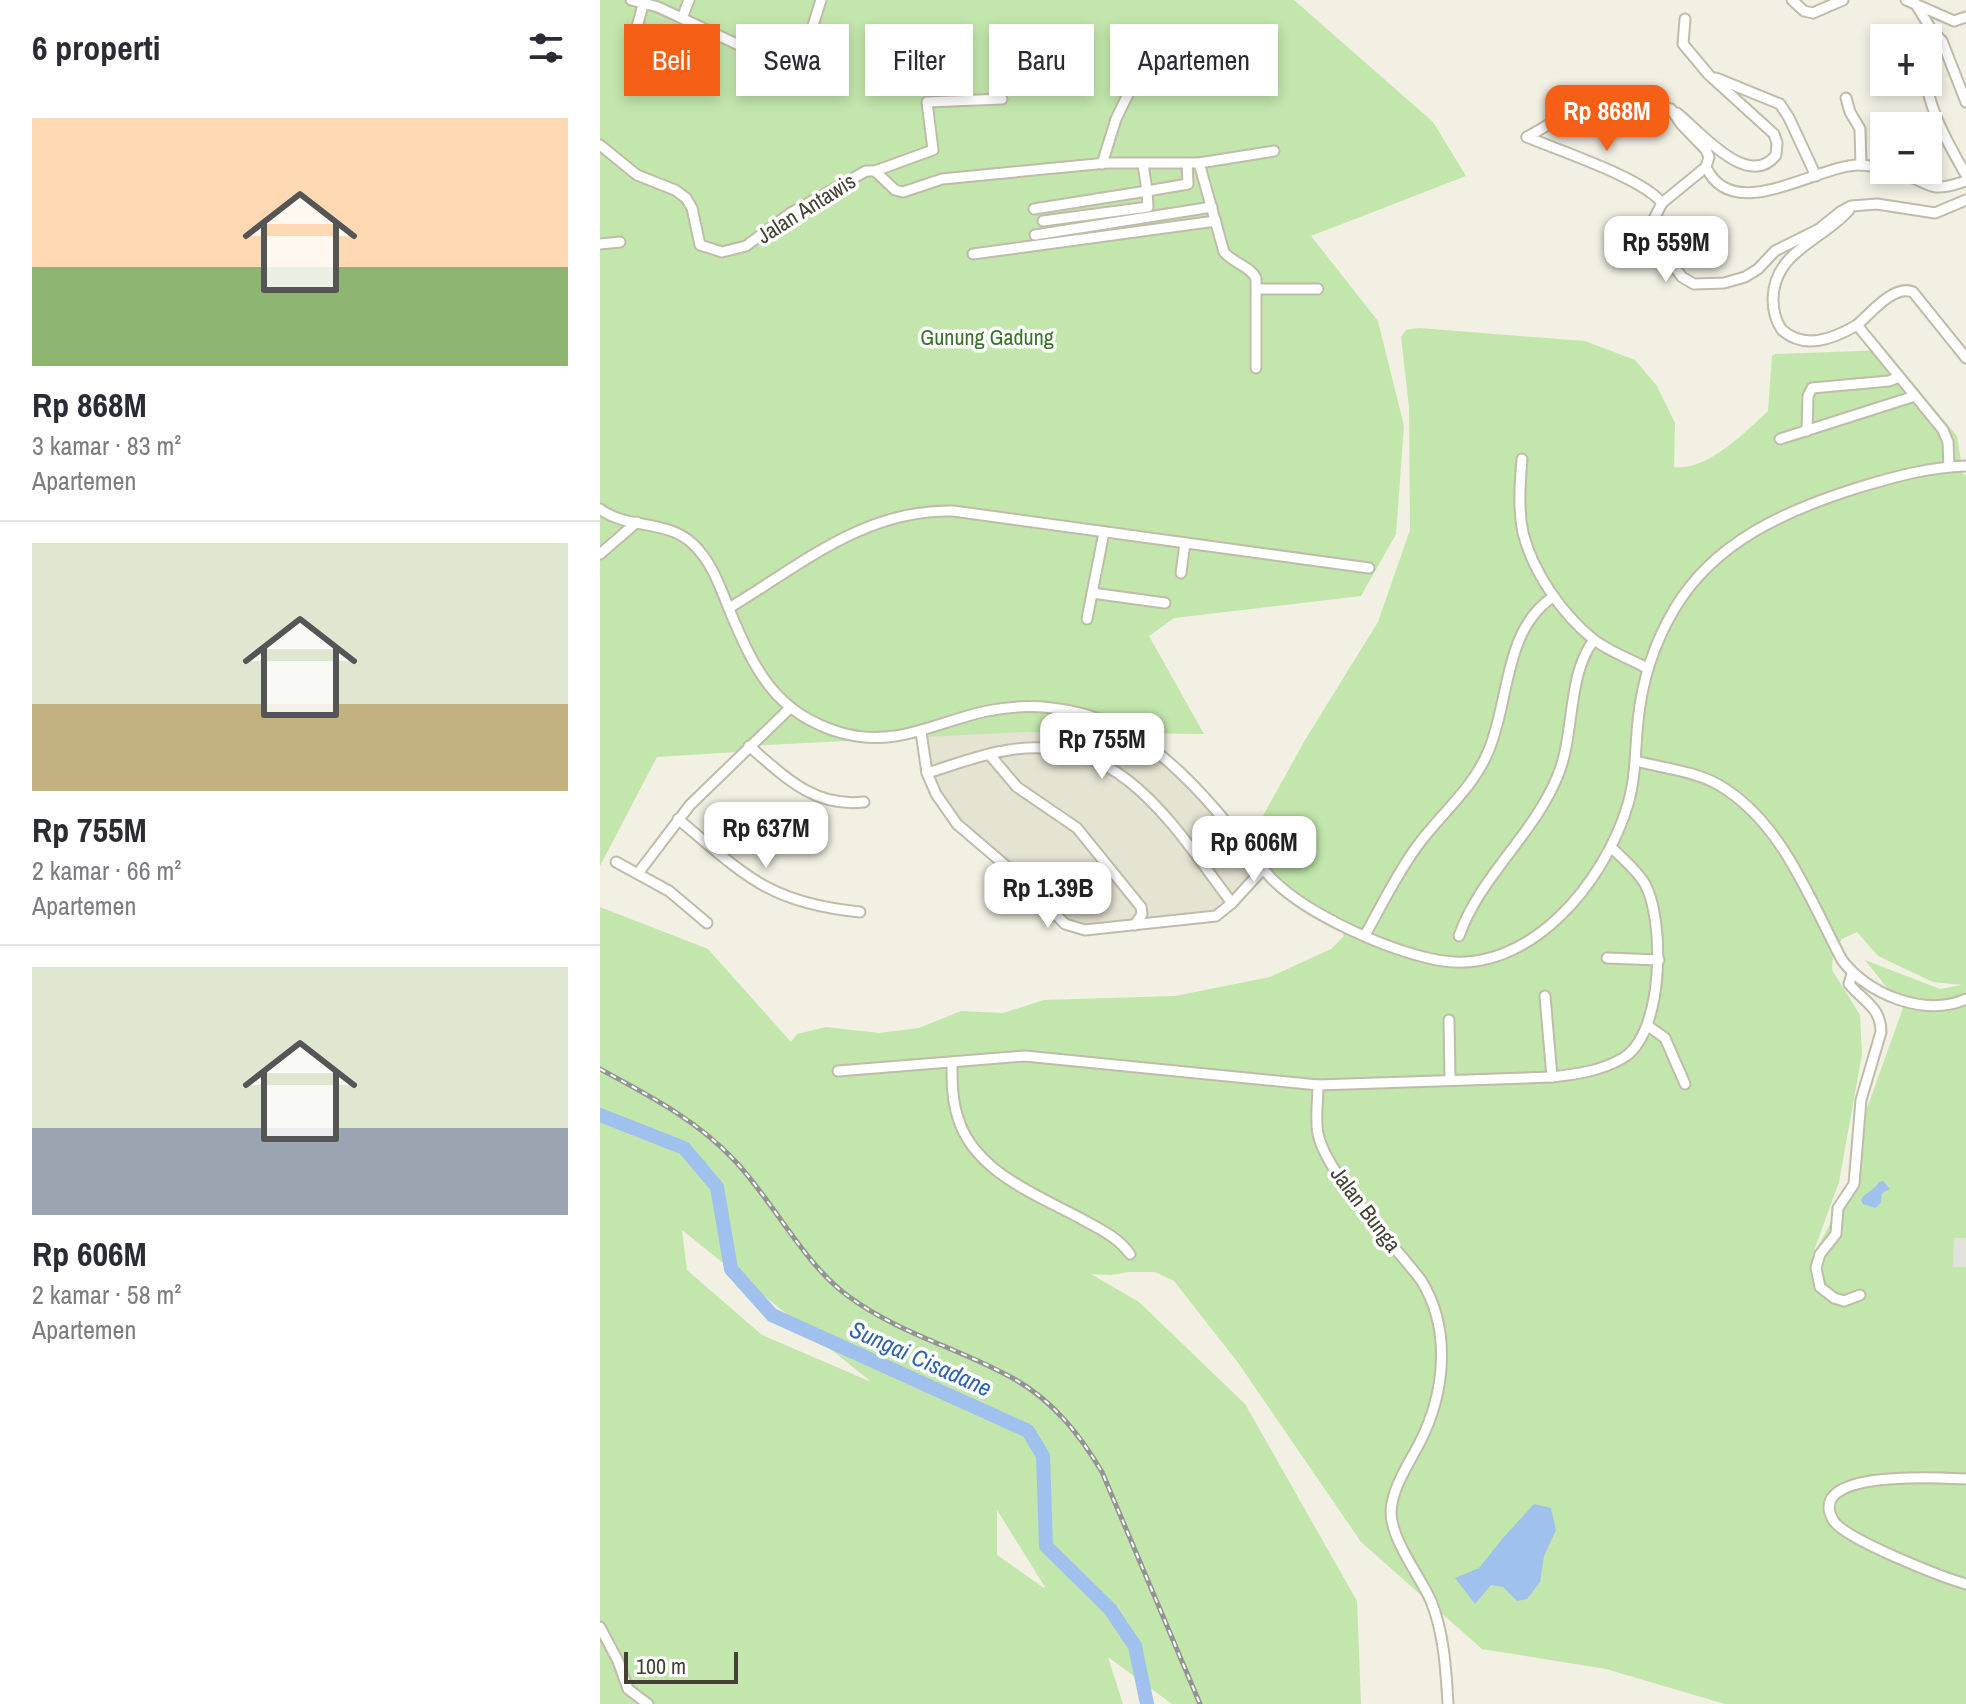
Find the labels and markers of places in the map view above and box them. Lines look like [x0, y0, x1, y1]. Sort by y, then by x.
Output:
pin: Rp 868M [1533, 85, 1681, 153]
pin: Rp 559M [1592, 216, 1740, 284]
pin: Rp 755M [1028, 713, 1176, 781]
pin: Rp 637M [692, 802, 840, 870]
pin: Rp 606M [1180, 816, 1328, 884]
pin: Rp 1.39B [965, 862, 1131, 930]

